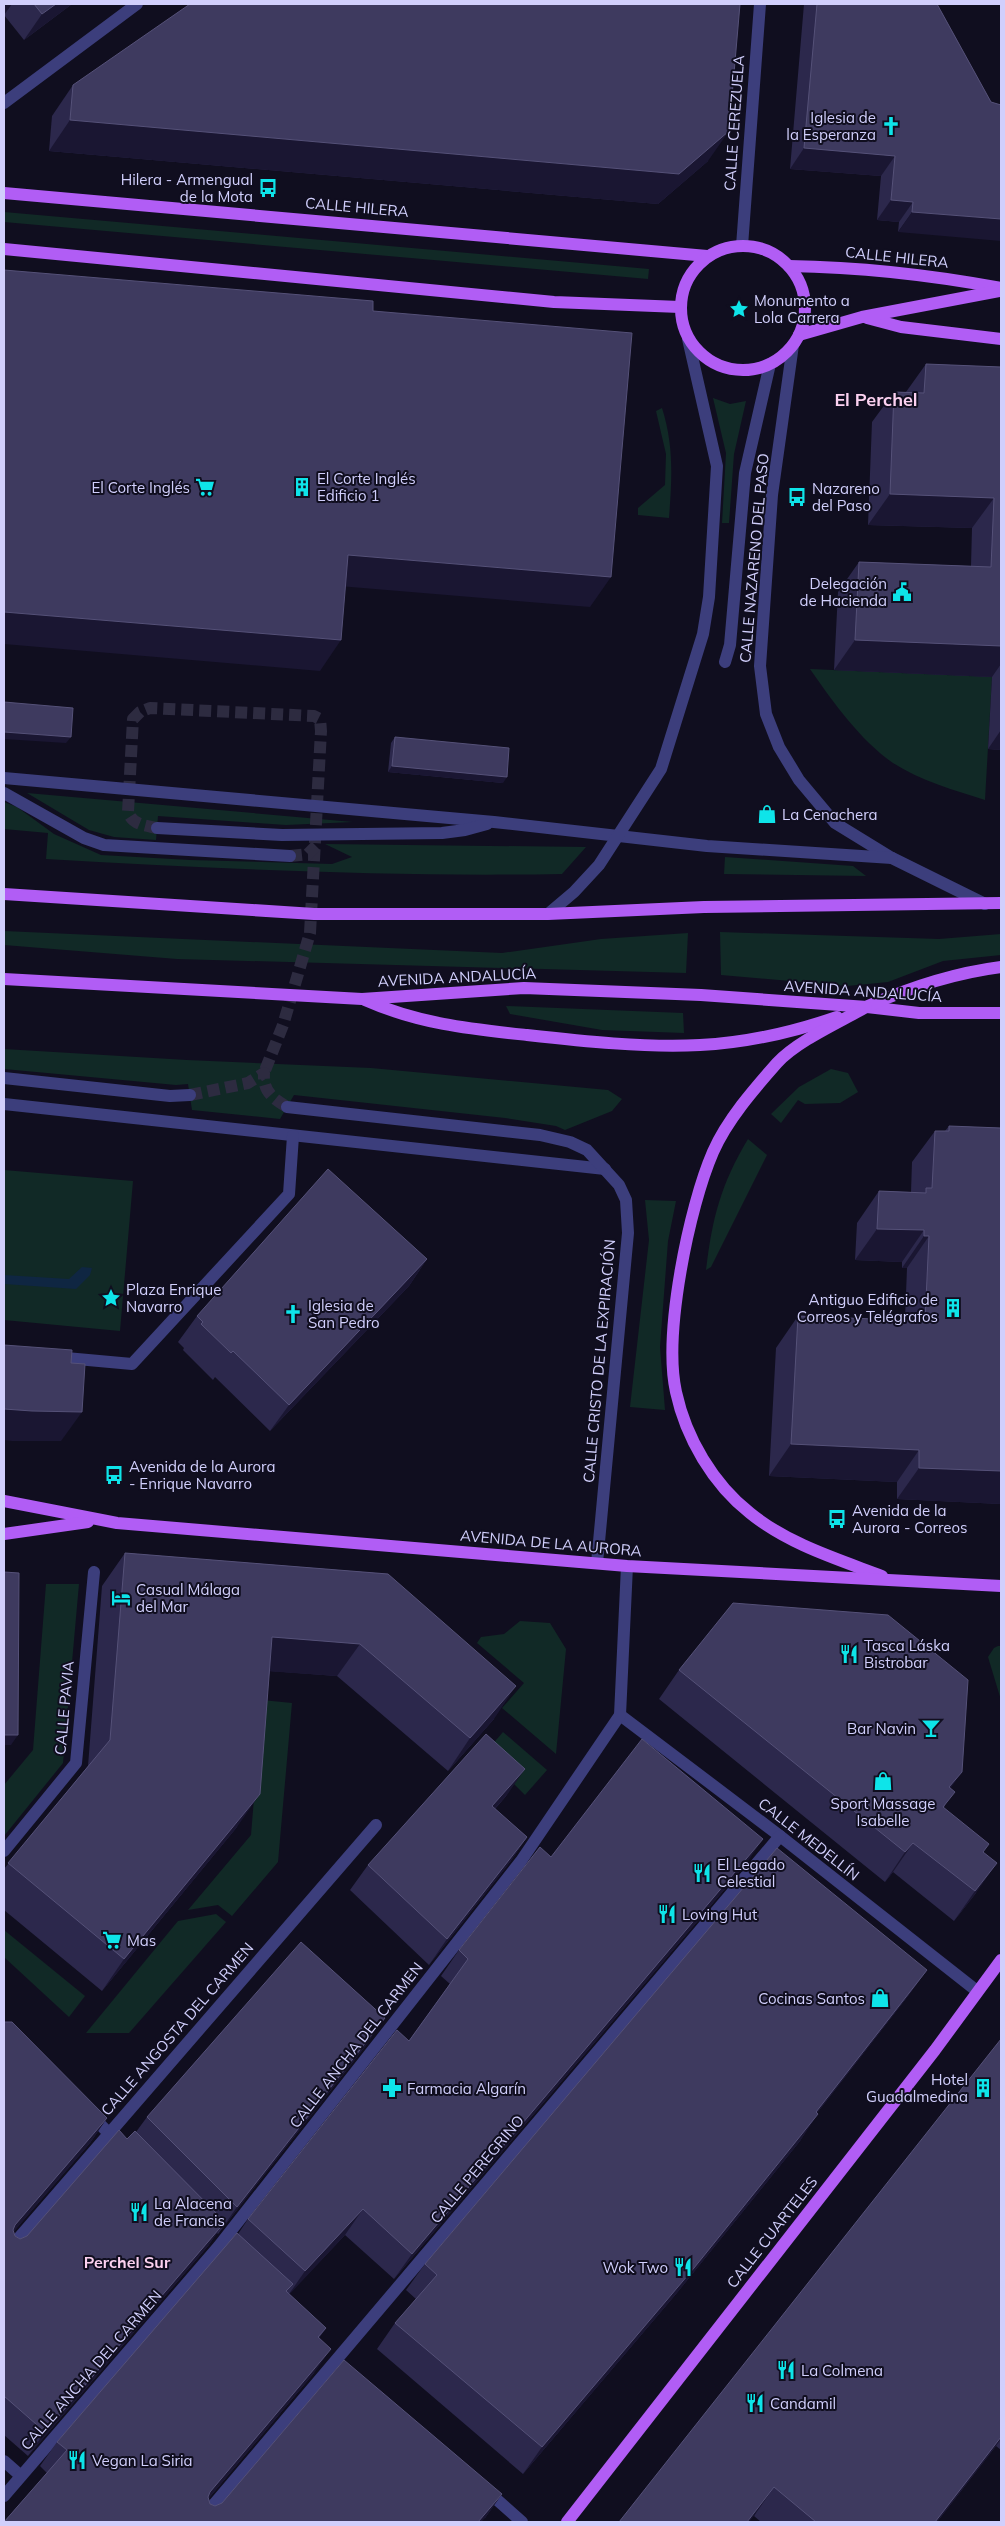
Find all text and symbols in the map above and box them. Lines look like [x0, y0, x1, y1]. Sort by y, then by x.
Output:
street label: CALLE CEREZUELA [720, 55, 748, 191]
place label: Iglesia de la Esperanza [786, 108, 876, 144]
church icon: Iglesia de la Esperanza [880, 115, 902, 137]
place label: Hilera - Armengual de la Mota [121, 170, 253, 206]
bus stop icon: Hilera - Armengual de la Mota [257, 177, 279, 199]
street label: CALLE HILERA [305, 193, 409, 221]
street label: CALLE HILERA [844, 242, 950, 272]
place label: Monumento a Lola Carrera [754, 291, 850, 327]
place icon: Monumento a Lola Carrera [728, 298, 750, 320]
district label: El Perchel [834, 388, 918, 411]
street label: CALLE NAZARENO DEL PASO [735, 452, 773, 664]
place label: El Corte Inglés Edificio 1 [317, 469, 416, 505]
supermarket icon: El Corte Inglés [194, 476, 216, 498]
building icon: El Corte Inglés Edificio 1 [291, 476, 313, 498]
place label: El Corte Inglés [91, 478, 190, 497]
place label: Nazareno del Paso [812, 479, 880, 515]
bus stop icon: Nazareno del Paso [786, 486, 808, 508]
place label: Delegación de Hacienda [799, 574, 887, 610]
public building icon: Delegación de Hacienda [891, 581, 913, 603]
shop icon: La Cenachera [756, 803, 778, 825]
place label: La Cenachera [782, 805, 878, 824]
street label: AVENIDA ANDALUCÍA [377, 963, 537, 991]
street label: AVENIDA ANDALUCÍA [783, 976, 943, 1006]
street label: CALLE CRISTO DE LA EXPIRACIÓN [579, 1238, 619, 1484]
place label: Plaza Enrique Navarro [126, 1280, 221, 1316]
place icon: Plaza Enrique Navarro [100, 1287, 122, 1309]
place label: Antiguo Edificio de Correos y Telégrafos [797, 1290, 938, 1326]
place label: Iglesia de San Pedro [308, 1296, 380, 1332]
building icon: Antiguo Edificio de Correos y Telégrafos [942, 1297, 964, 1319]
church icon: Iglesia de San Pedro [282, 1303, 304, 1325]
place label: Avenida de la Aurora - Enrique Navarro [129, 1457, 275, 1493]
bus stop icon: Avenida de la Aurora - Enrique Navarro [103, 1464, 125, 1486]
place label: Avenida de la Aurora - Correos [852, 1501, 967, 1537]
bus stop icon: Avenida de la Aurora - Correos [826, 1508, 848, 1530]
street label: AVENIDA DE LA AURORA [459, 1526, 643, 1560]
place label: Casual Málaga del Mar [136, 1580, 240, 1616]
hotel icon: Casual Málaga del Mar [110, 1587, 132, 1609]
place label: Tasca Láska Bistrobar [864, 1636, 950, 1672]
restaurant icon: Tasca Láska Bistrobar [838, 1643, 860, 1665]
street label: CALLE PAVIA [50, 1660, 78, 1756]
bar icon: Bar Navin [920, 1717, 942, 1739]
place label: Bar Navin [847, 1719, 916, 1738]
shop icon: Sport Massage Isabelle [872, 1770, 894, 1792]
street label: CALLE MEDELLÍN [755, 1794, 863, 1884]
place label: Sport Massage Isabelle [831, 1794, 935, 1830]
place label: El Legado Celestial [717, 1855, 785, 1891]
restaurant icon: El Legado Celestial [691, 1862, 713, 1884]
restaurant icon: Loving Hut [656, 1903, 678, 1925]
place label: Loving Hut [682, 1905, 757, 1924]
supermarket icon: Mas [101, 1929, 123, 1951]
place label: Mas [127, 1931, 156, 1950]
street label: CALLE ANGOSTA DEL CARMEN [97, 1939, 257, 2119]
street label: CALLE ANCHA DEL CARMEN [285, 1958, 427, 2132]
shop icon: Cocinas Santos [869, 1987, 891, 2009]
place label: Cocinas Santos [758, 1989, 865, 2008]
place label: Hotel Guadalmedina [866, 2070, 968, 2106]
pharmacy icon: Farmacia Algarín [381, 2077, 403, 2099]
building icon: Hotel Guadalmedina [972, 2077, 994, 2099]
place label: Farmacia Algarín [407, 2079, 526, 2098]
street label: CALLE PEREGRINO [426, 2111, 528, 2227]
street label: CALLE CUARTELES [723, 2172, 821, 2292]
place label: La Alacena de Francis [154, 2194, 232, 2230]
restaurant icon: La Alacena de Francis [128, 2201, 150, 2223]
district label: Perchel Sur [84, 2252, 171, 2272]
restaurant icon: Wok Two [672, 2256, 694, 2278]
place label: Wok Two [602, 2258, 668, 2277]
street label: CALLE ANCHA DEL CARMEN [16, 2286, 166, 2454]
restaurant icon: La Colmena [775, 2359, 797, 2381]
place label: La Colmena [801, 2361, 883, 2380]
restaurant icon: Candamil [744, 2392, 766, 2414]
place label: Candamil [770, 2394, 836, 2413]
restaurant icon: Vegan La Siria [66, 2449, 88, 2471]
place label: Vegan La Siria [92, 2451, 193, 2470]

